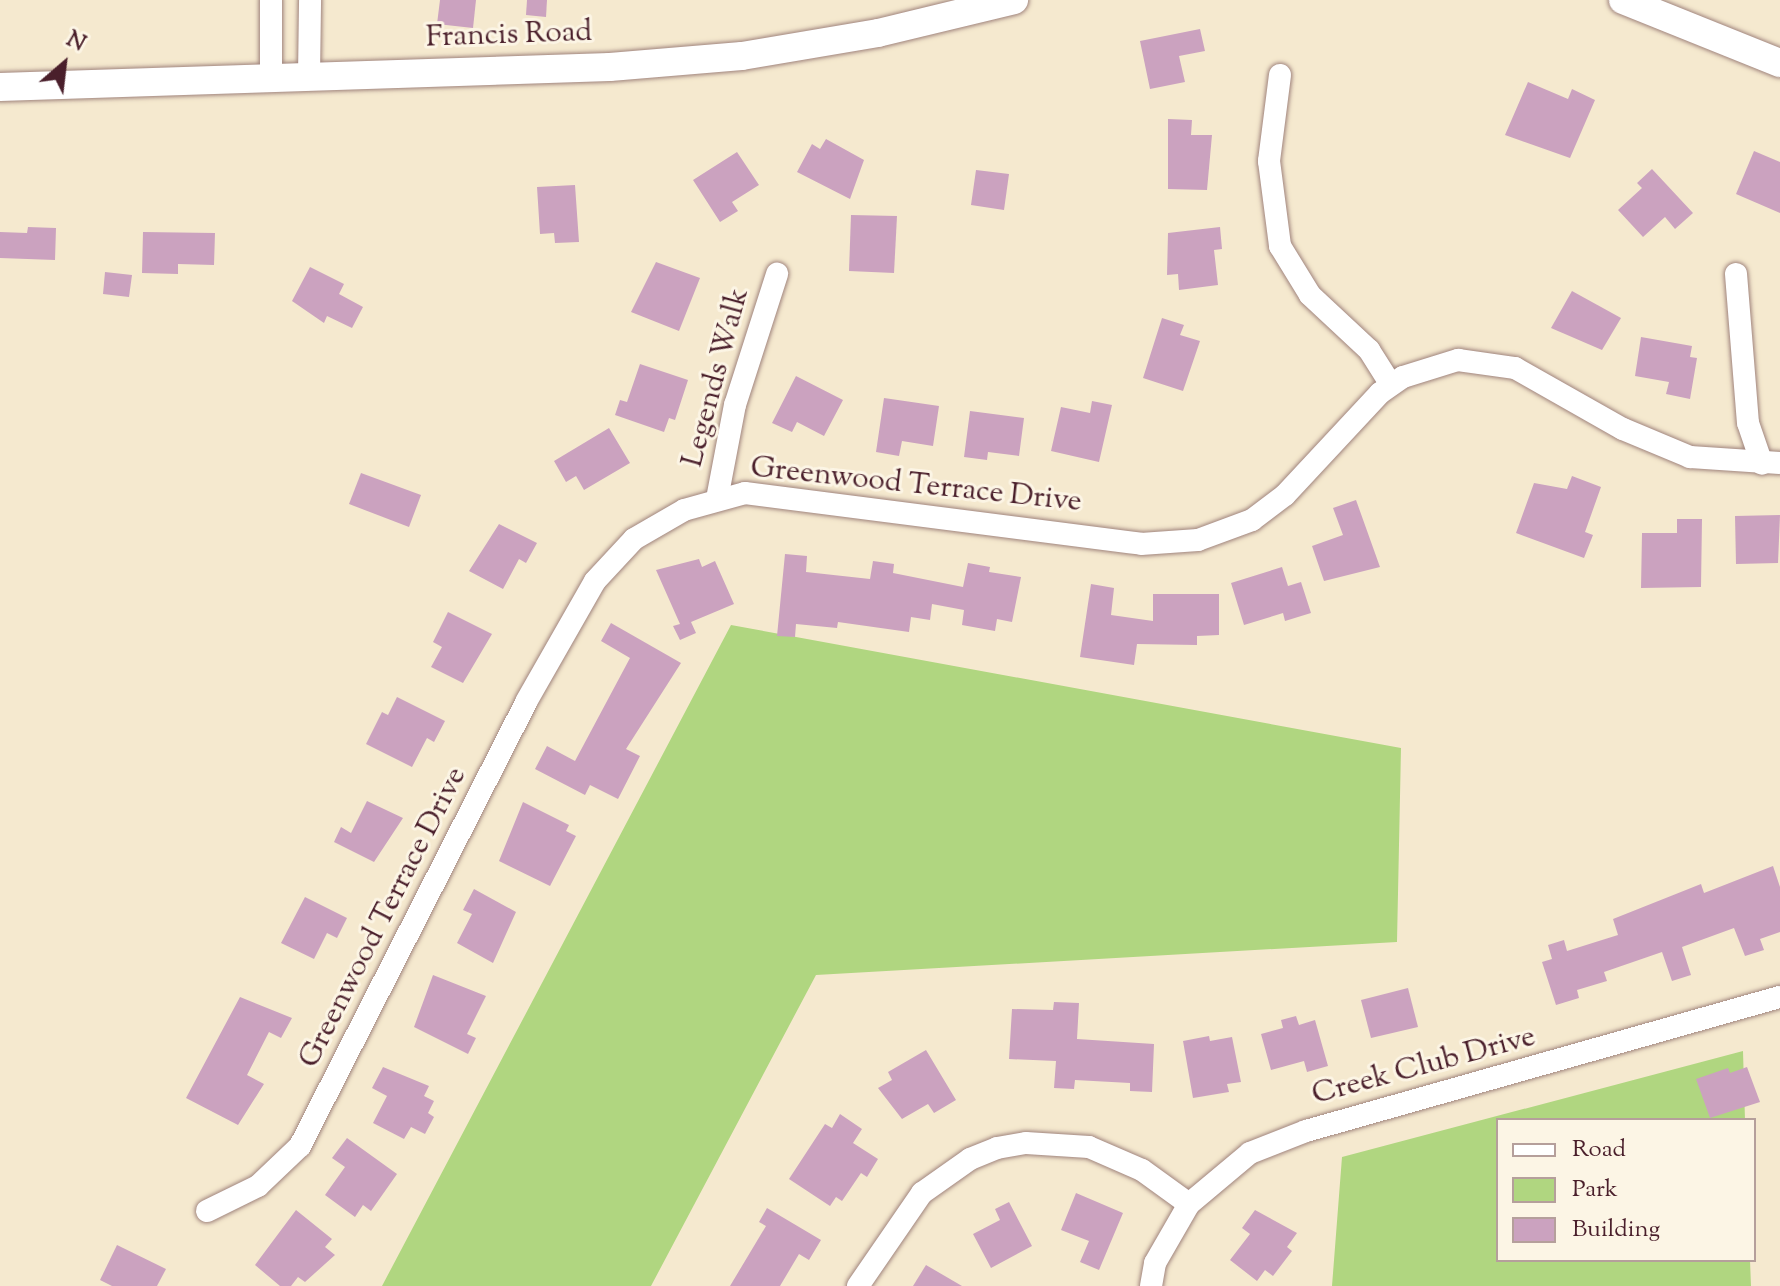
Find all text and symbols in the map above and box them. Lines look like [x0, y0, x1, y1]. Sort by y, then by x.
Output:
street label: Francis Road [425, 15, 593, 57]
north arrow [24, 24, 104, 104]
text: N [60, 25, 91, 61]
street label: Legends Walk [676, 285, 758, 471]
street label: Greenwood Terrace Drive [749, 451, 1083, 521]
street label: Greenwood Terrace Drive [292, 762, 476, 1074]
street label: Creek Club Drive [1308, 1020, 1540, 1114]
legend [1496, 1118, 1756, 1262]
text: Road [1572, 1133, 1626, 1167]
text: Park [1572, 1173, 1618, 1207]
text: Building [1572, 1213, 1660, 1247]

